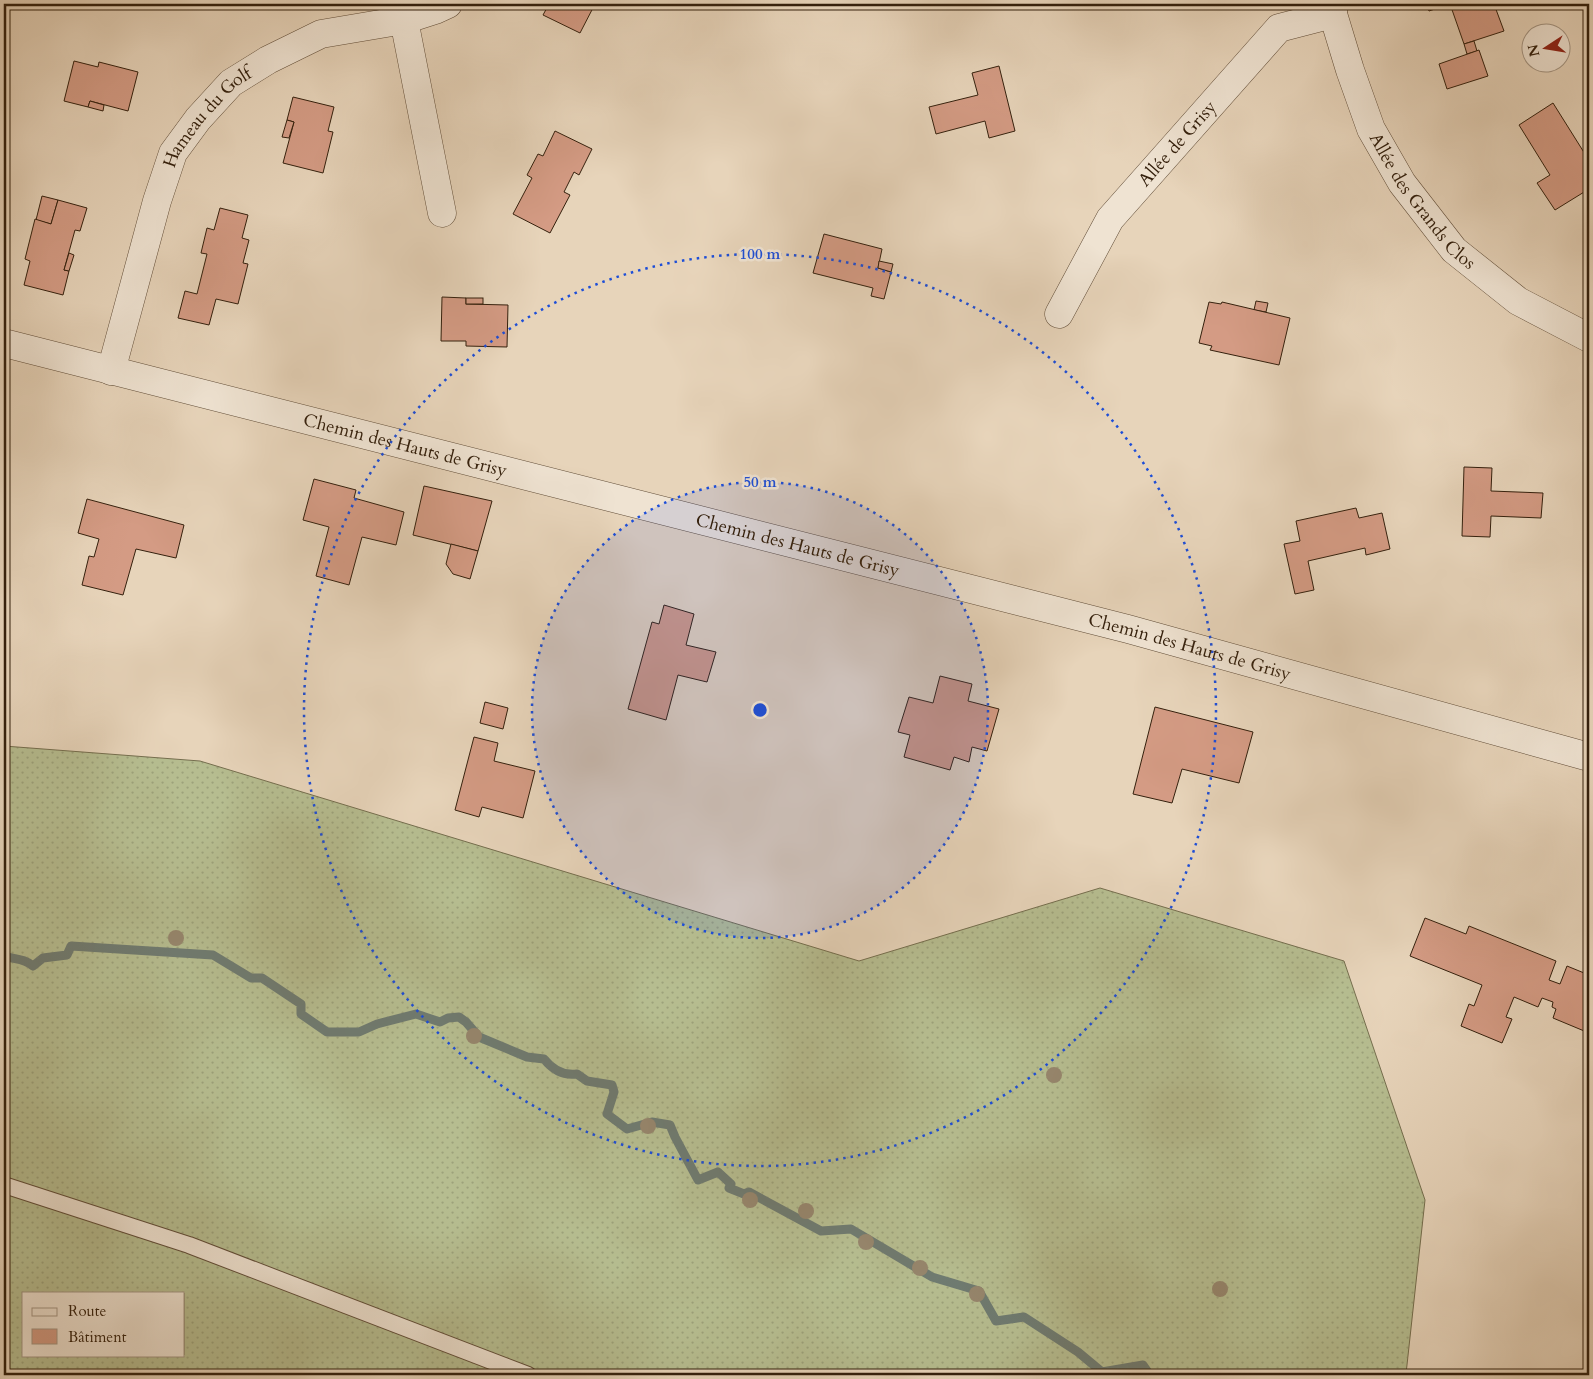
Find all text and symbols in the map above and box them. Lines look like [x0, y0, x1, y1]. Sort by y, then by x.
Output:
north arrow [1520, 22, 1570, 72]
text: N [1523, 43, 1544, 59]
street label: Hameau du Golf [157, 59, 259, 171]
street label: Allée de Grisy [1133, 95, 1223, 192]
street label: Allée des Grands Clos [1363, 128, 1481, 275]
text: 100 m [740, 244, 781, 264]
street label: Chemin des Hauts de Grisy [301, 408, 510, 484]
text: 50 m [743, 472, 777, 492]
street label: Chemin des Hauts de Grisy [693, 508, 903, 583]
street label: Chemin des Hauts de Grisy [1086, 607, 1294, 687]
centre of rings [751, 701, 769, 719]
legend [22, 1292, 185, 1356]
text: Route [68, 1301, 106, 1321]
text: Bâtiment [68, 1327, 127, 1347]

